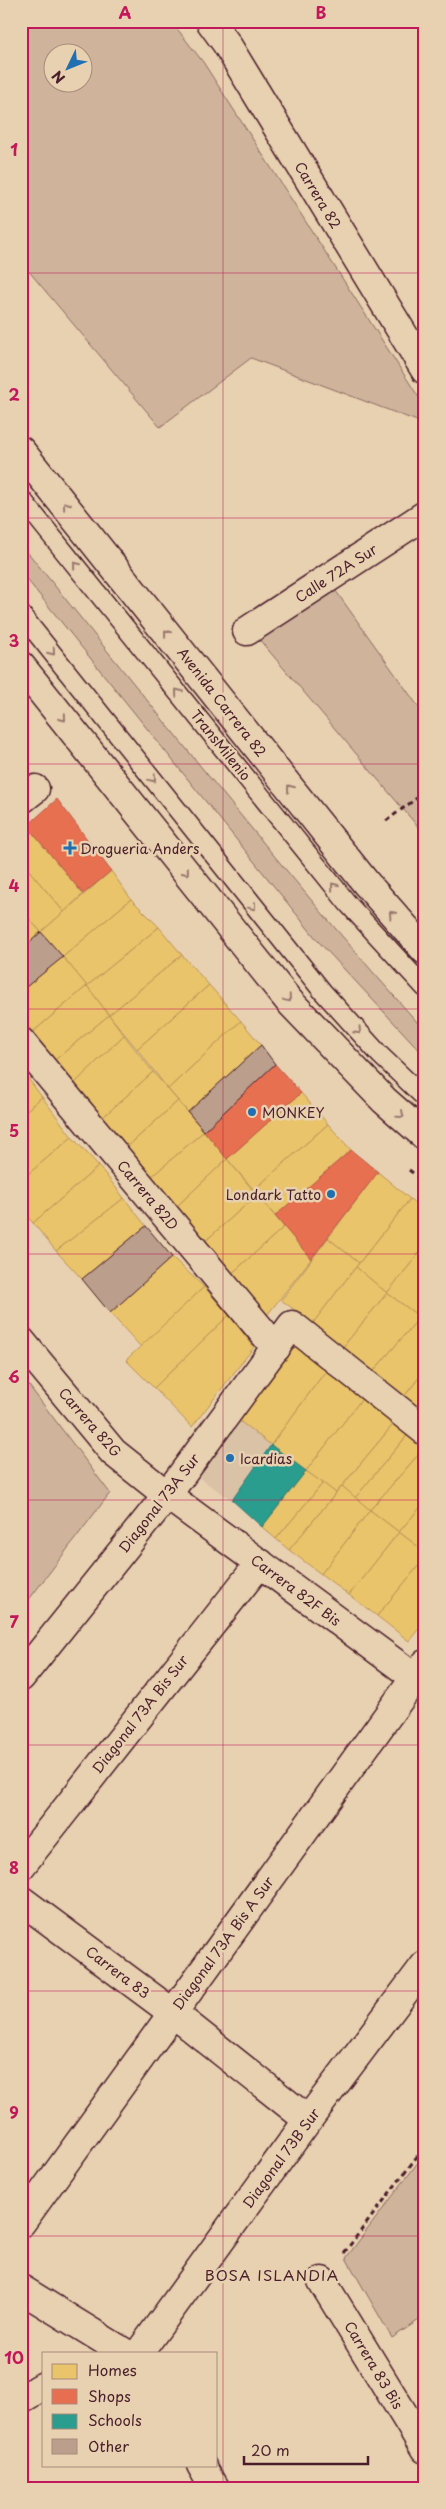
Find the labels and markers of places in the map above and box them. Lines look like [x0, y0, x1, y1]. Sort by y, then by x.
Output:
place label: Drogueria Anders [80, 838, 199, 859]
marker: Drogueria Anders [64, 842, 76, 854]
place label: MONKEY [262, 1102, 325, 1123]
marker: MONKEY [246, 1106, 258, 1118]
place label: Londark Tatto [226, 1184, 321, 1205]
marker: Londark Tatto [325, 1188, 337, 1200]
place label: Icardias [240, 1448, 292, 1469]
marker: Icardias [224, 1452, 236, 1464]

